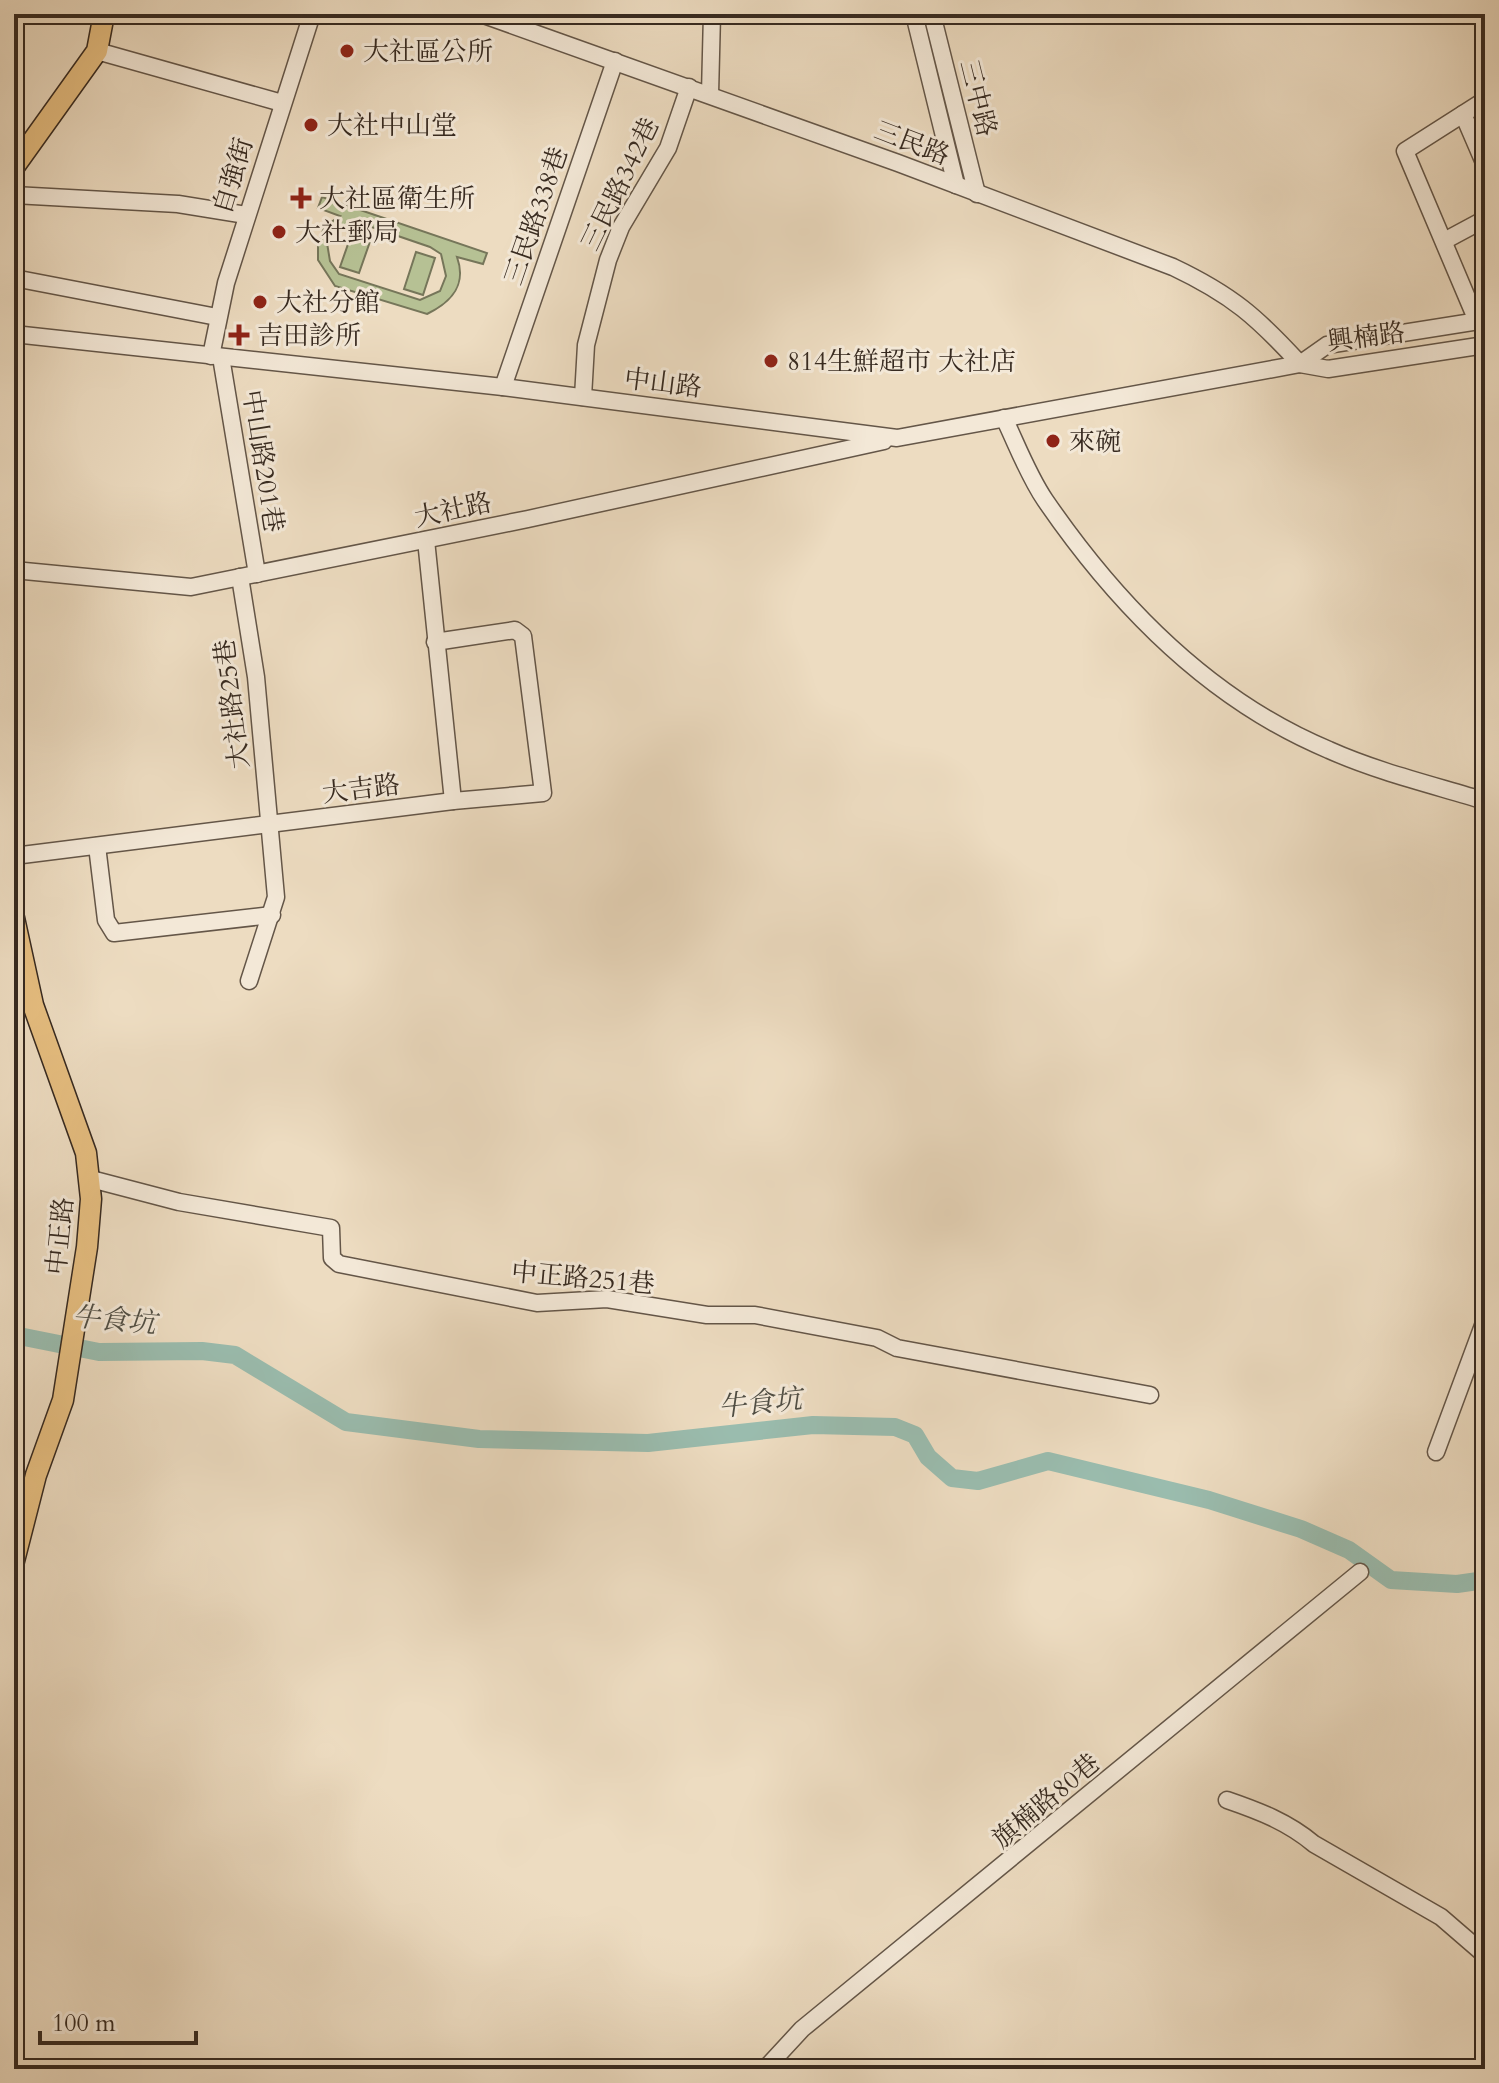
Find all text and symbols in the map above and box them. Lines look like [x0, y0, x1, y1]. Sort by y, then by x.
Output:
place label: 大社區公所 [363, 34, 493, 69]
marker: 大社區公所 [338, 42, 356, 60]
street label: 三中路 [952, 56, 1004, 140]
place label: 大社中山堂 [327, 108, 457, 143]
street label: 三民路342巷 [573, 112, 667, 256]
street label: 三民路 [869, 113, 955, 173]
marker: 大社中山堂 [302, 116, 320, 134]
street label: 自強街 [205, 134, 261, 218]
street label: 三民路338巷 [496, 142, 576, 290]
place label: 大社區衛生所 [319, 181, 475, 216]
marker: 大社區衛生所 [290, 187, 312, 209]
place label: 大社郵局 [295, 215, 399, 250]
marker: 大社郵局 [270, 223, 288, 241]
place label: 大社分館 [276, 285, 380, 320]
marker: 大社分館 [251, 293, 269, 311]
street label: 興楠路 [1325, 315, 1407, 359]
place label: 吉田診所 [257, 318, 361, 353]
marker: 吉田診所 [228, 324, 250, 346]
place label: 814生鮮超市 大社店 [787, 344, 1016, 379]
marker: 814生鮮超市 大社店 [762, 352, 780, 370]
street label: 中山路 [622, 361, 704, 405]
street label: 中山路201巷 [234, 387, 292, 535]
place label: 來碗 [1069, 424, 1121, 459]
marker: 來碗 [1044, 432, 1062, 450]
street label: 大社路 [411, 485, 495, 535]
street label: 大社路25巷 [207, 637, 257, 771]
street label: 大吉路 [320, 767, 402, 811]
street label: 中正路 [39, 1195, 81, 1277]
street label: 中正路251巷 [510, 1254, 656, 1302]
water label: 牛食坑 [70, 1297, 161, 1343]
water label: 牛食坑 [716, 1379, 808, 1426]
street label: 旗楠路80巷 [985, 1746, 1107, 1856]
scale bar [40, 1995, 196, 2045]
text: 100 m [52, 2007, 116, 2040]

